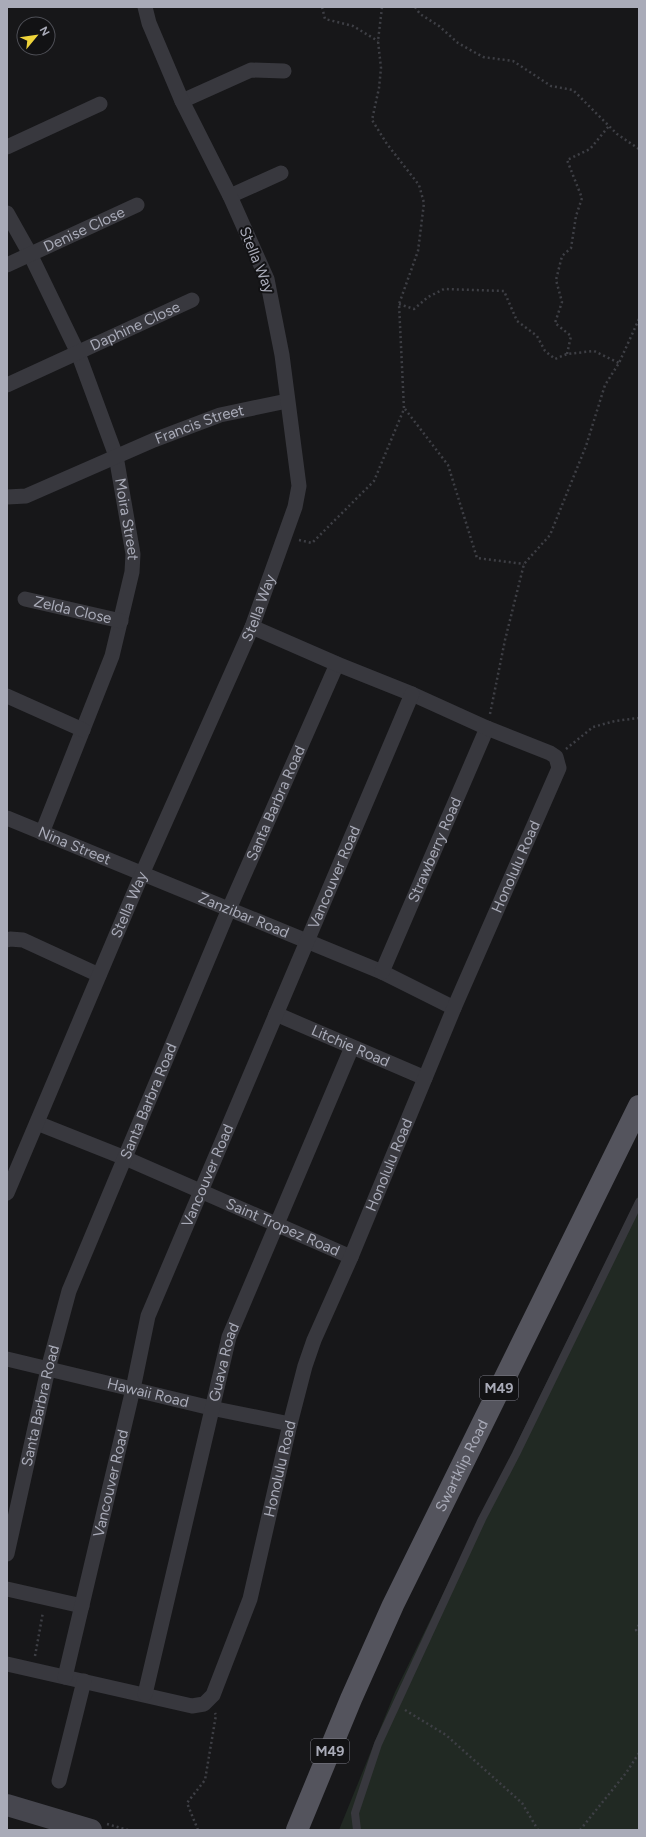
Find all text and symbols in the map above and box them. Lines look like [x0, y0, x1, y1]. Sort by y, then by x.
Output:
north arrow [16, 16, 56, 56]
text: N [37, 25, 52, 38]
street label: Denise Close [41, 203, 128, 256]
street label: Stella Way [236, 224, 279, 296]
street label: Daphine Close [87, 298, 183, 355]
street label: Francis Street [152, 401, 246, 448]
street label: Moira Street [111, 477, 142, 561]
street label: Stella Way [238, 572, 279, 644]
street label: Zelda Close [32, 592, 113, 628]
street label: Santa Barbra Road [242, 743, 309, 864]
street label: Strawberry Road [404, 795, 465, 905]
street label: Honolulu Road [488, 818, 544, 916]
street label: Nina Street [36, 823, 114, 869]
street label: Vancouver Road [304, 823, 364, 932]
street label: Stella Way [107, 869, 151, 941]
street label: Zanzibar Road [196, 889, 292, 942]
street label: Litchie Road [309, 1021, 392, 1071]
street label: Santa Barbra Road [116, 1041, 181, 1162]
street label: Honolulu Road [362, 1116, 416, 1214]
street label: Vancouver Road [178, 1121, 237, 1230]
street label: Saint Tropez Road [223, 1194, 342, 1260]
street label: Guava Road [205, 1320, 243, 1403]
street label: Santa Barbra Road [18, 1343, 63, 1468]
street label: Hawaii Road [105, 1374, 191, 1411]
road number: M49 [480, 1376, 518, 1400]
street label: Swartklip Road [431, 1417, 492, 1515]
street label: Honolulu Road [260, 1419, 300, 1519]
street label: Vancouver Road [89, 1428, 132, 1539]
road number: M49 [311, 1739, 349, 1763]

